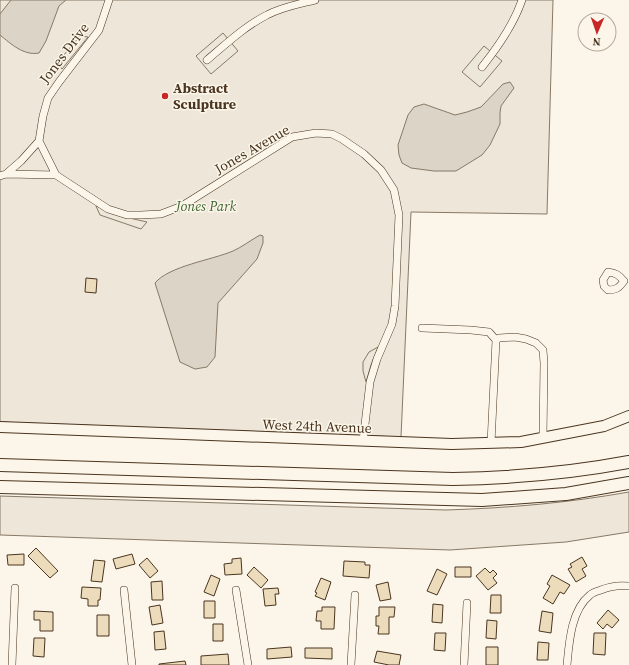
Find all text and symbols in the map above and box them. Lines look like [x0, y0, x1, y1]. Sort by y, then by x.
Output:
north arrow [577, 12, 617, 52]
street label: Jones Drive [34, 18, 93, 88]
text: N [592, 34, 601, 49]
place label: Abstract Sculpture [173, 78, 236, 114]
marker: Abstract Sculpture [160, 91, 170, 101]
street label: Jones Avenue [210, 119, 293, 179]
park label: Jones Park [174, 196, 236, 216]
street label: West 24th Avenue [262, 414, 372, 438]

